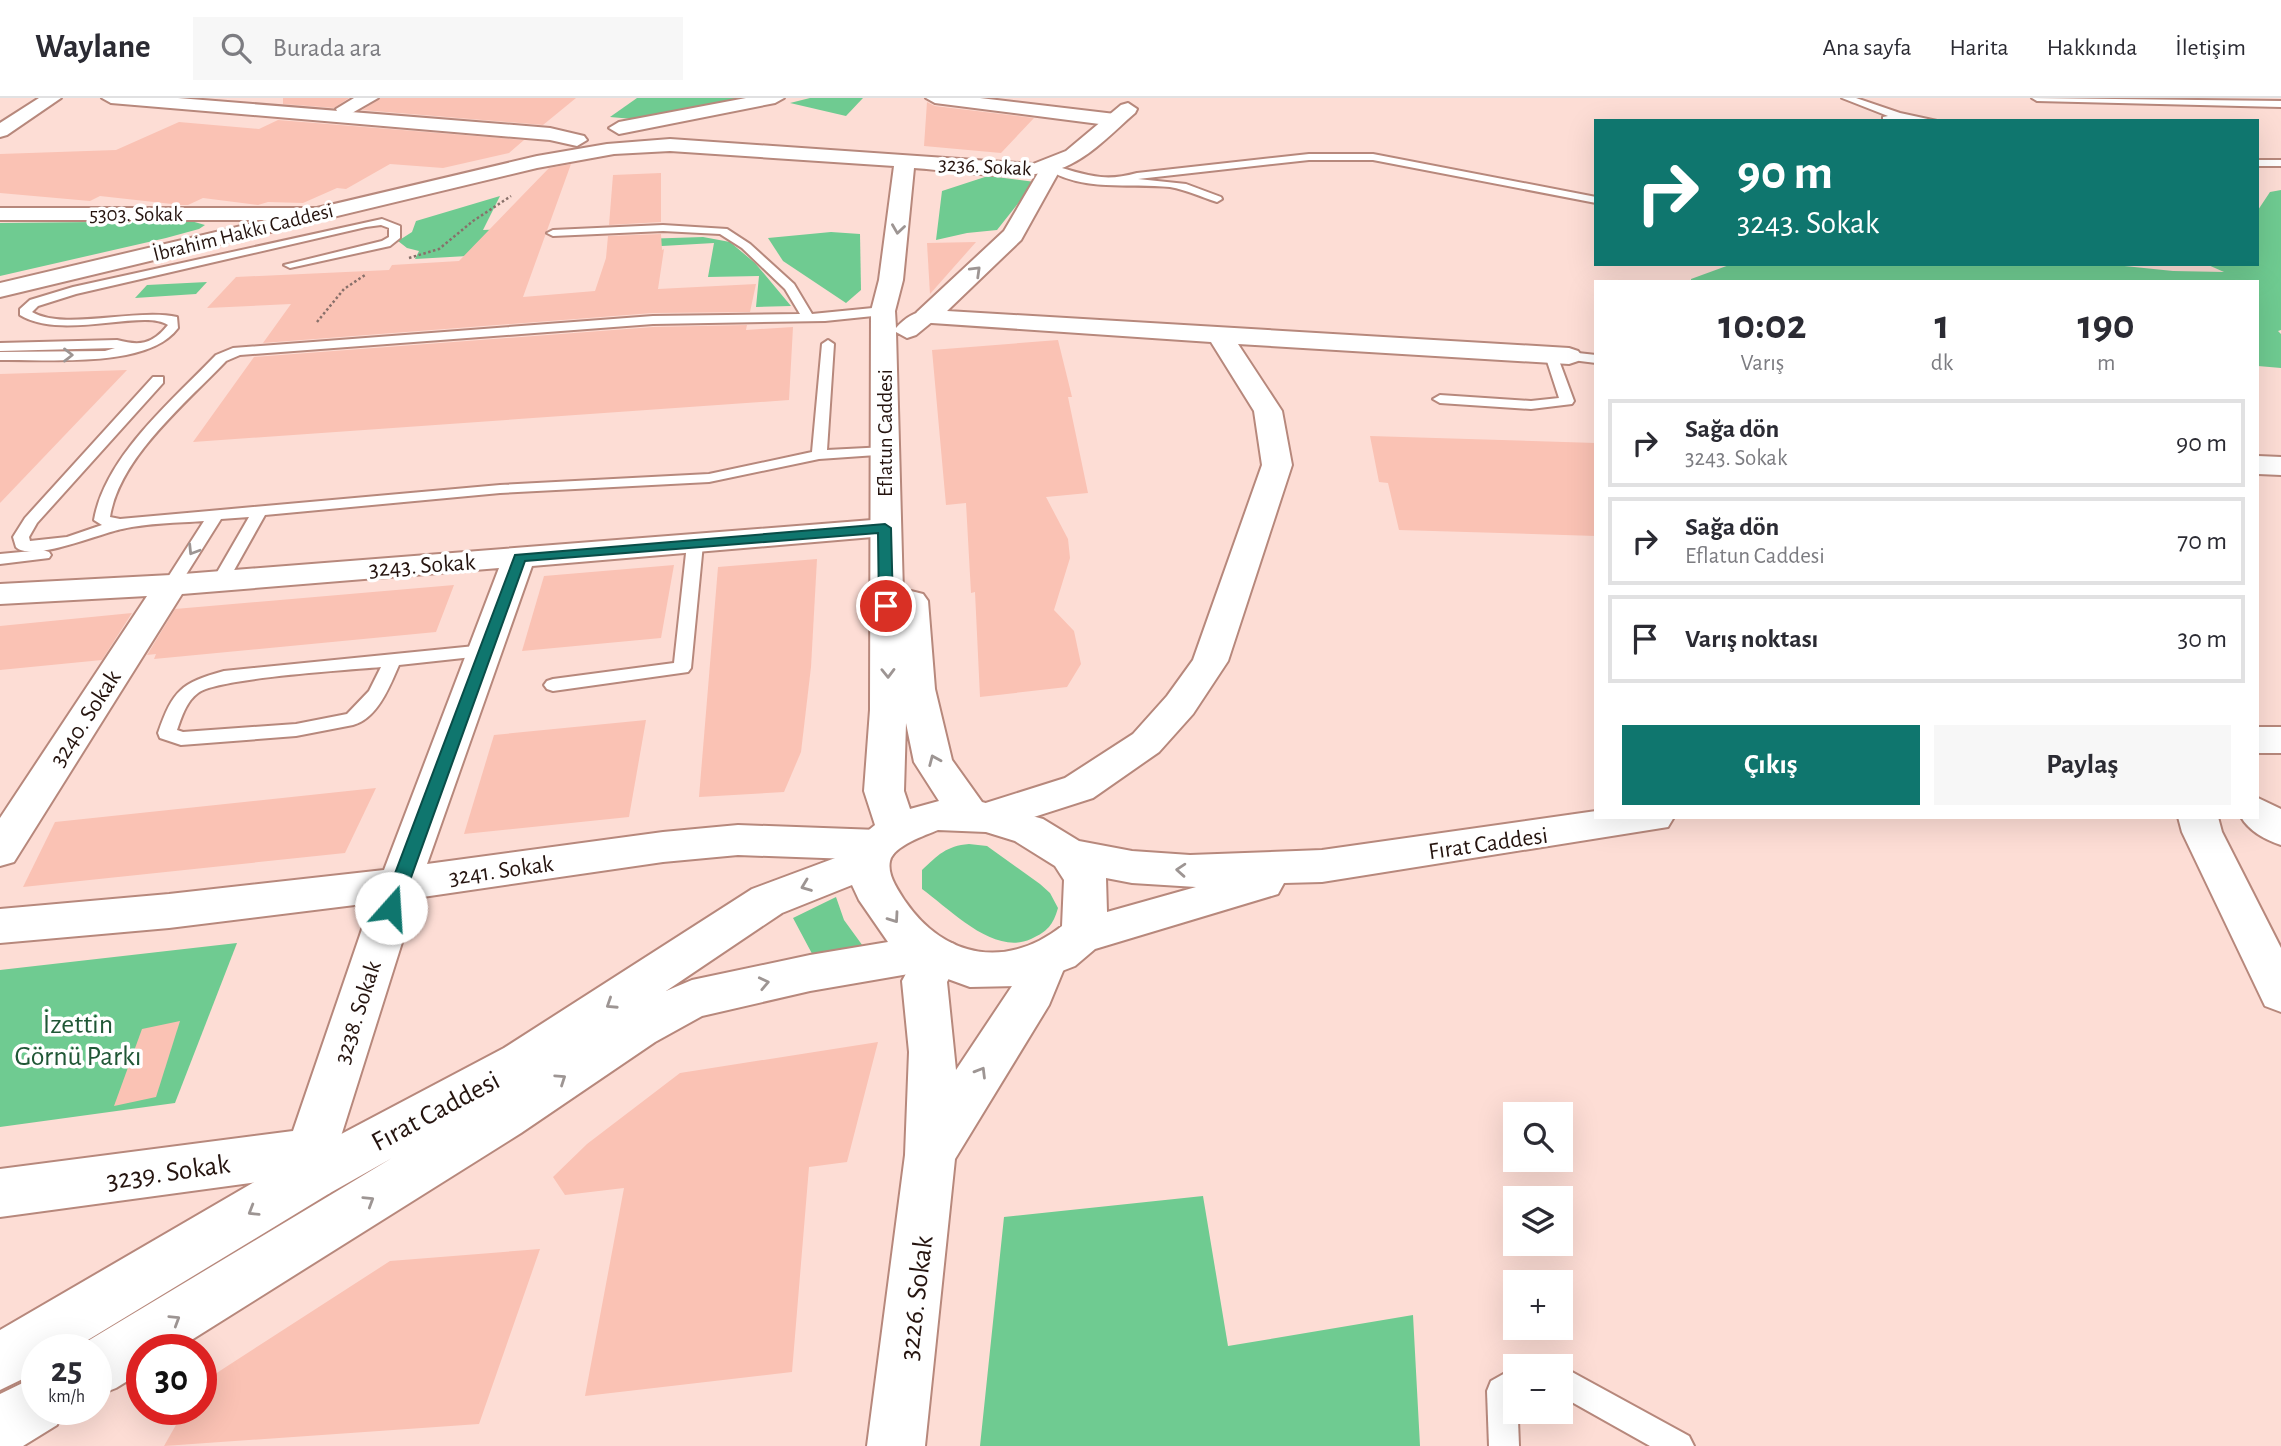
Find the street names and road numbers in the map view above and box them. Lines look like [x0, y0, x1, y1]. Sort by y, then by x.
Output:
street label: 3236. Sokak [938, 154, 1032, 179]
street label: İbrahim Hakkı Caddesi [151, 199, 335, 265]
street label: 5303. Sokak [89, 204, 183, 225]
street label: Eflatun Caddesi [875, 369, 896, 497]
street label: 3243. Sokak [368, 550, 476, 582]
street label: 3240. Sokak [46, 666, 126, 771]
street label: Fırat Caddesi [1427, 824, 1550, 864]
street label: 3241. Sokak [447, 852, 555, 890]
street label: 3238. Sokak [330, 958, 386, 1067]
street label: Fırat Caddesi [367, 1066, 505, 1157]
street label: 3239. Sokak [105, 1150, 232, 1195]
street label: 3226. Sokak [895, 1234, 939, 1362]

